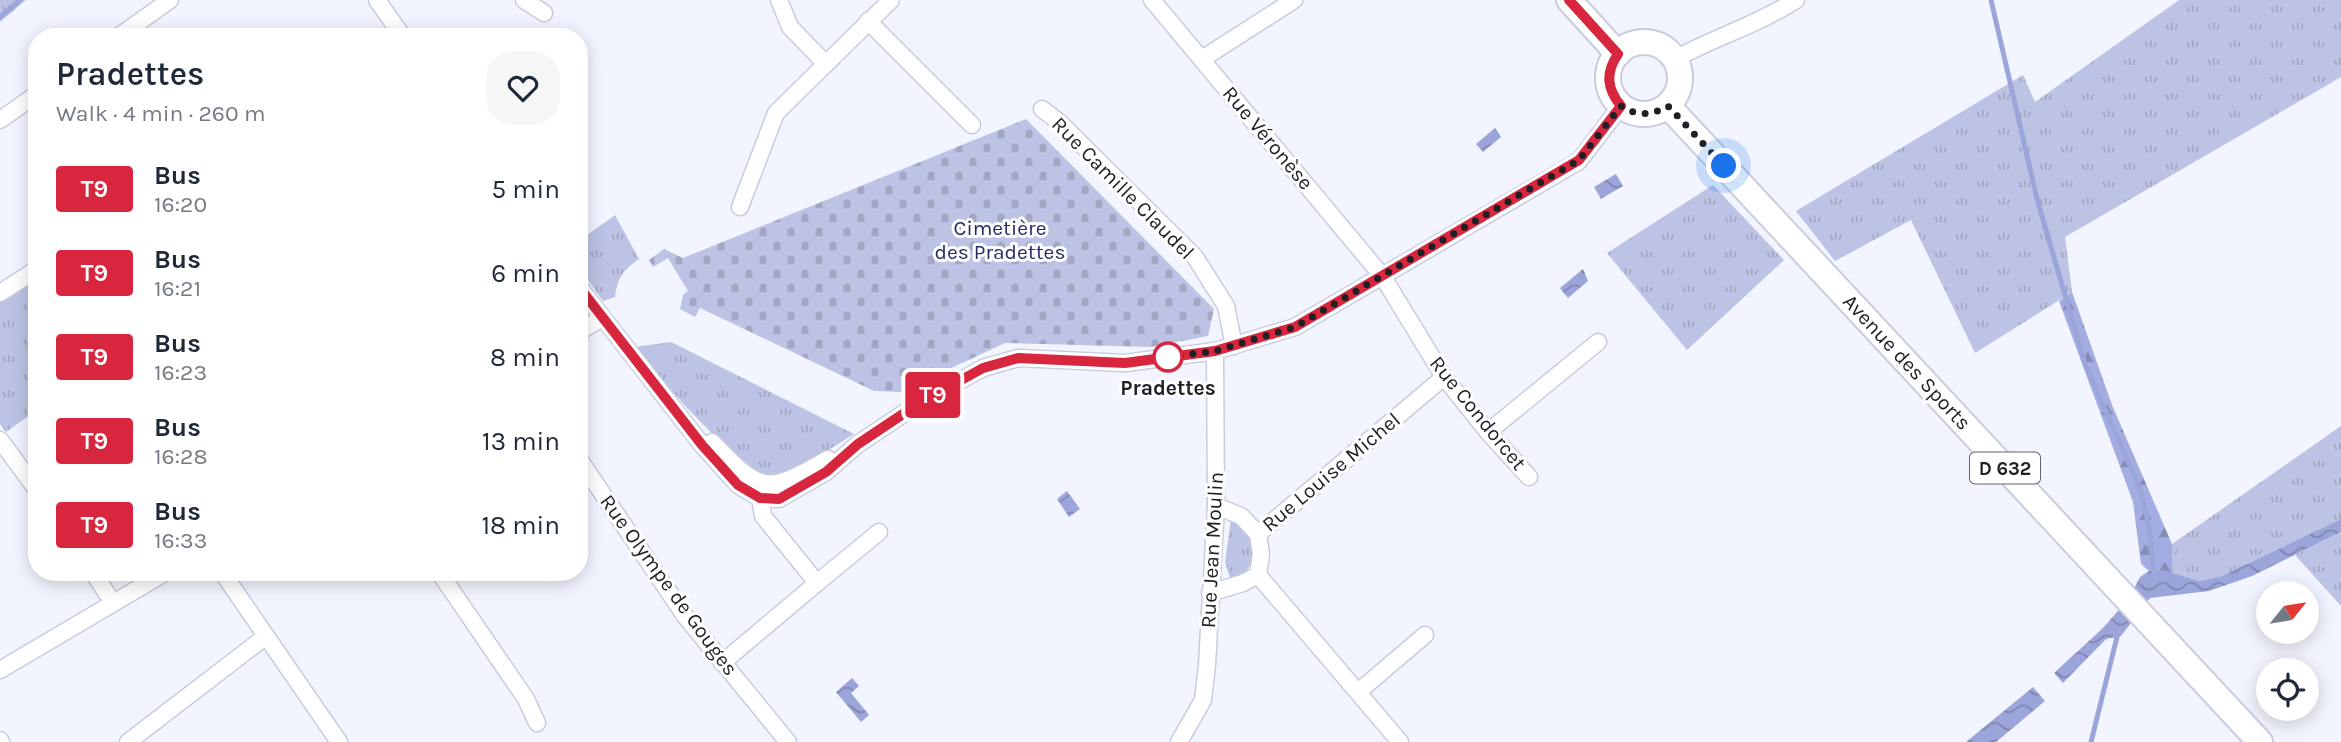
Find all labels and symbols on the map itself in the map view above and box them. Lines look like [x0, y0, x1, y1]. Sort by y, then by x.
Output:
street label: Rue Véronèse [1218, 81, 1318, 195]
street label: Rue Camille Claudel [1047, 112, 1199, 264]
your location [1706, 148, 1741, 183]
park label: Cimetière des Pradettes [935, 216, 1065, 264]
street label: Avenue des Sports [1838, 289, 1976, 435]
marker: Pradettes [1153, 342, 1183, 372]
street label: Rue Condorcet [1425, 351, 1531, 475]
line badge: T9 [902, 372, 964, 418]
place label: Pradettes [1120, 376, 1216, 400]
street label: Rue Louise Michel [1257, 407, 1405, 537]
road number: D 632 [1970, 453, 2040, 484]
street label: Rue Jean Moulin [1196, 471, 1228, 629]
street label: Rue Olympe de Gouges [595, 490, 743, 680]
north arrow [2256, 581, 2319, 644]

